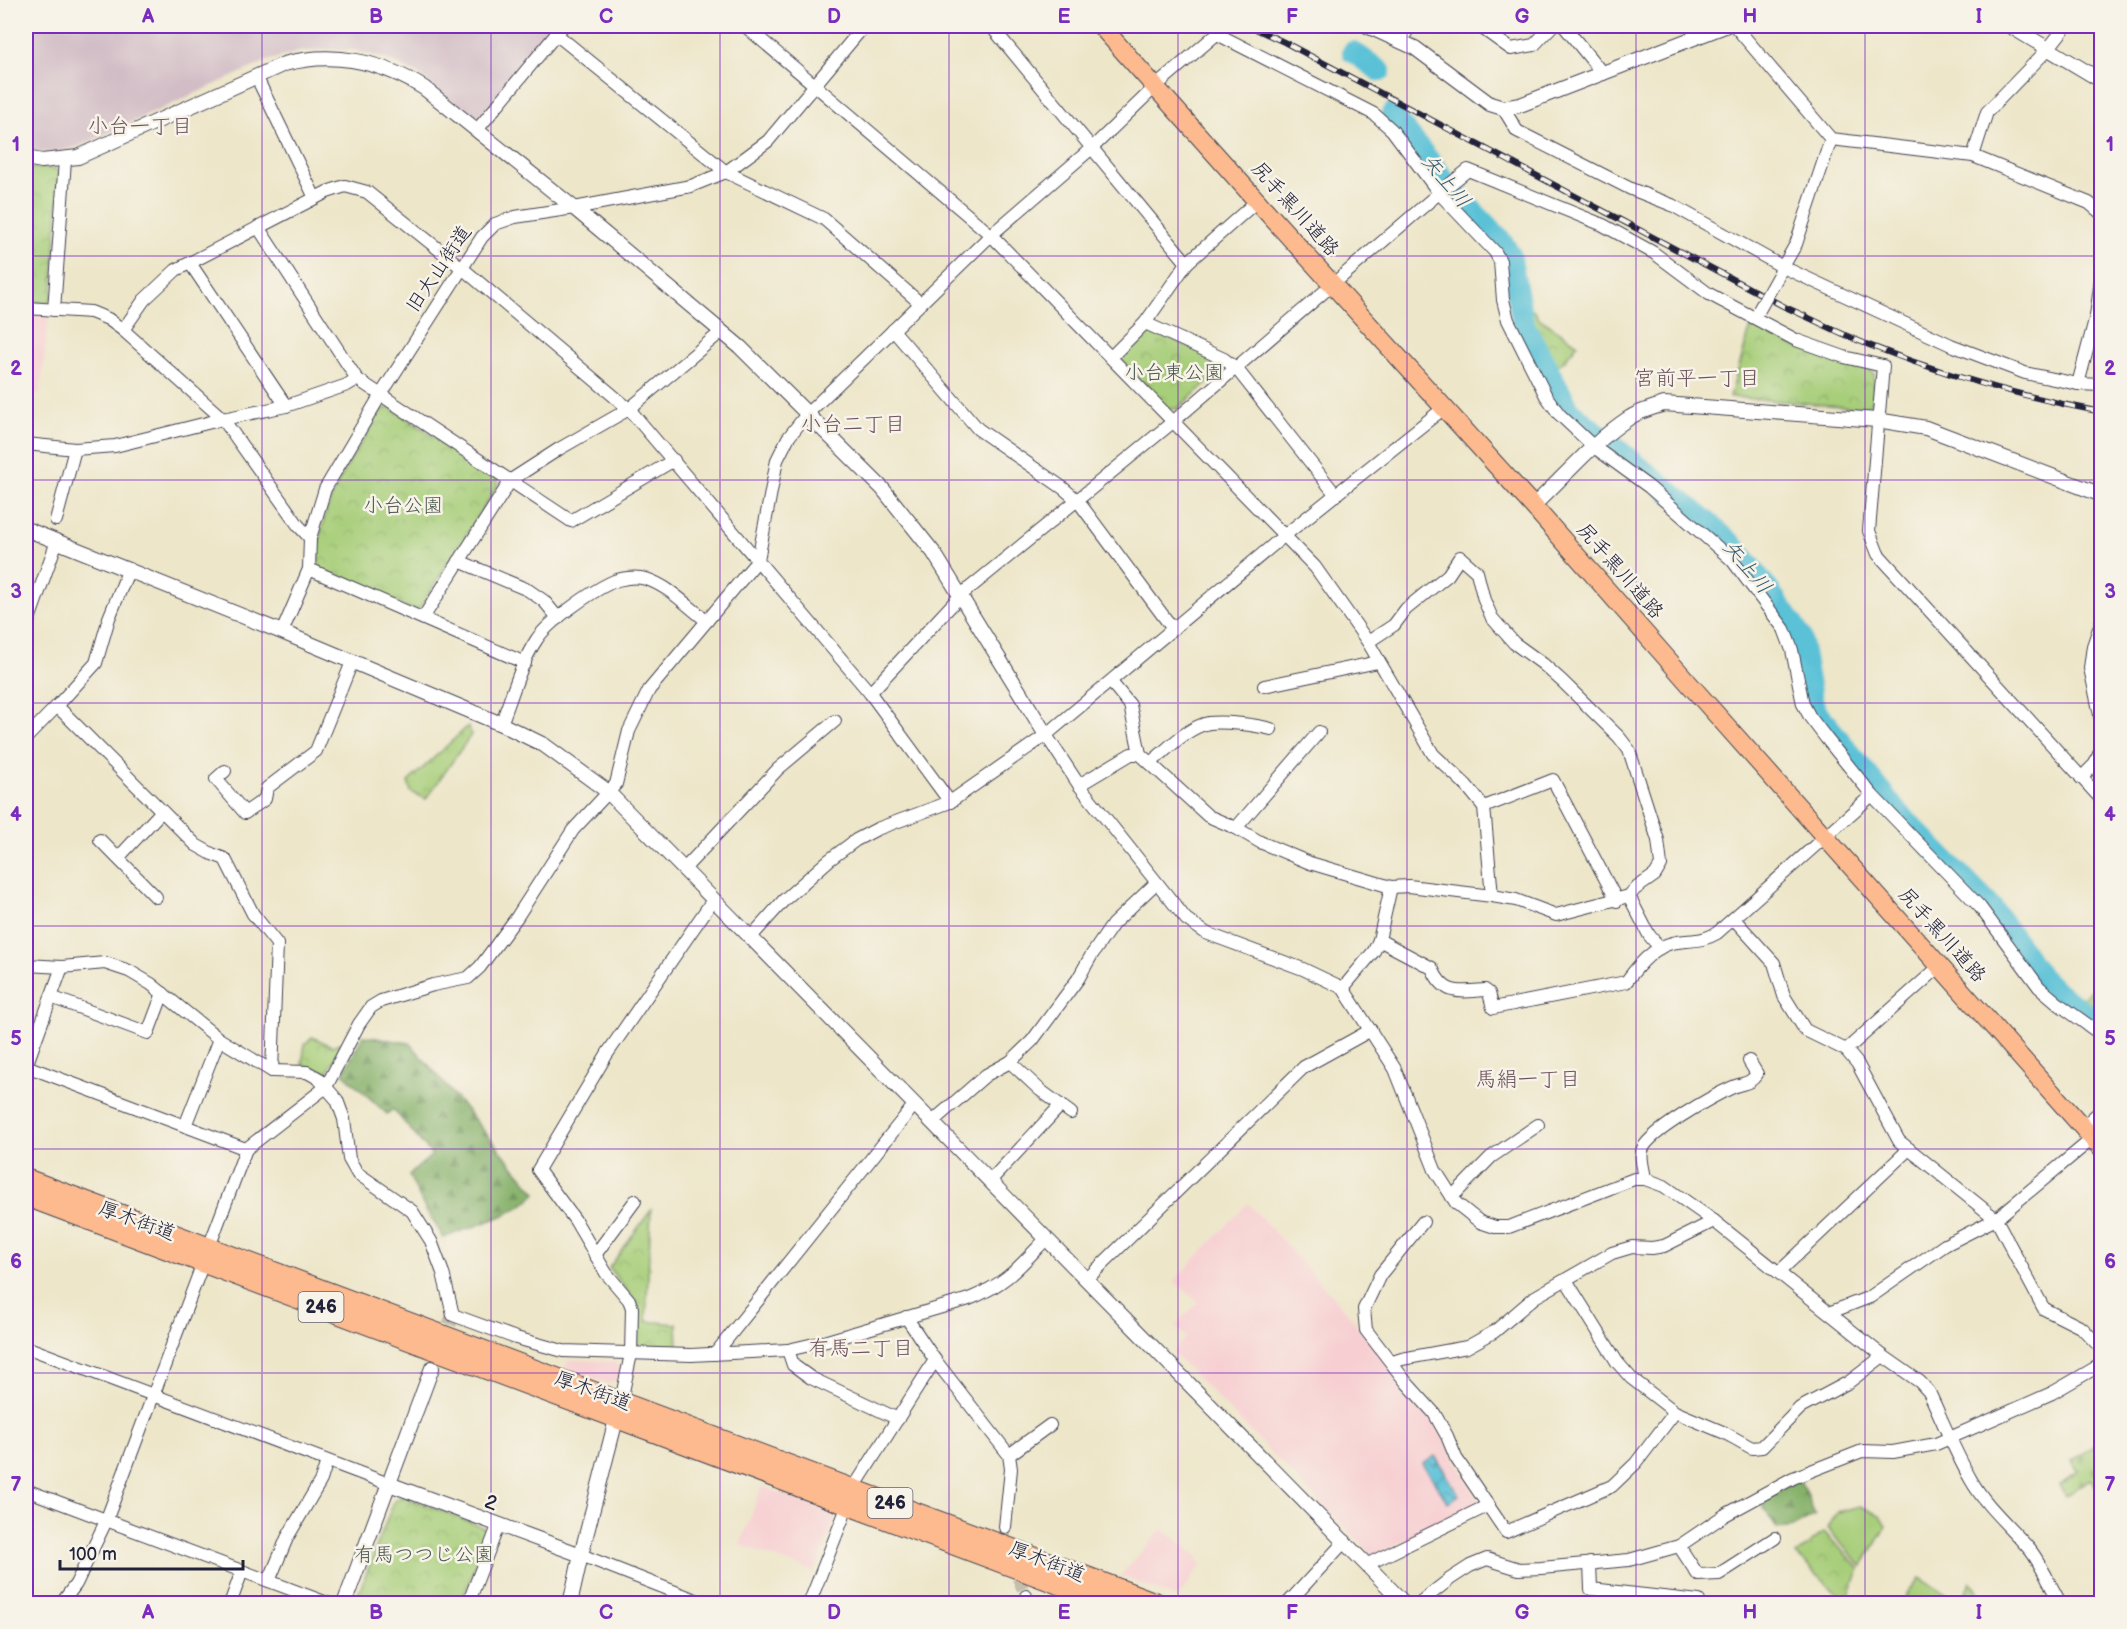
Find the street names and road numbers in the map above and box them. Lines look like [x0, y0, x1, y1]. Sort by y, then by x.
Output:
street label: 尻手黒川道路 [1246, 156, 1344, 262]
street label: 旧大山街道 [401, 221, 477, 317]
street label: 尻手黒川道路 [1572, 518, 1668, 624]
street label: 尻手黒川道路 [1893, 882, 1991, 988]
street label: 厚木街道 [95, 1196, 179, 1246]
road number: 246 [298, 1292, 344, 1322]
street label: 厚木街道 [551, 1366, 635, 1416]
road number: 246 [868, 1488, 912, 1518]
street label: 2 [481, 1490, 501, 1516]
street label: 厚木街道 [1005, 1536, 1089, 1588]

